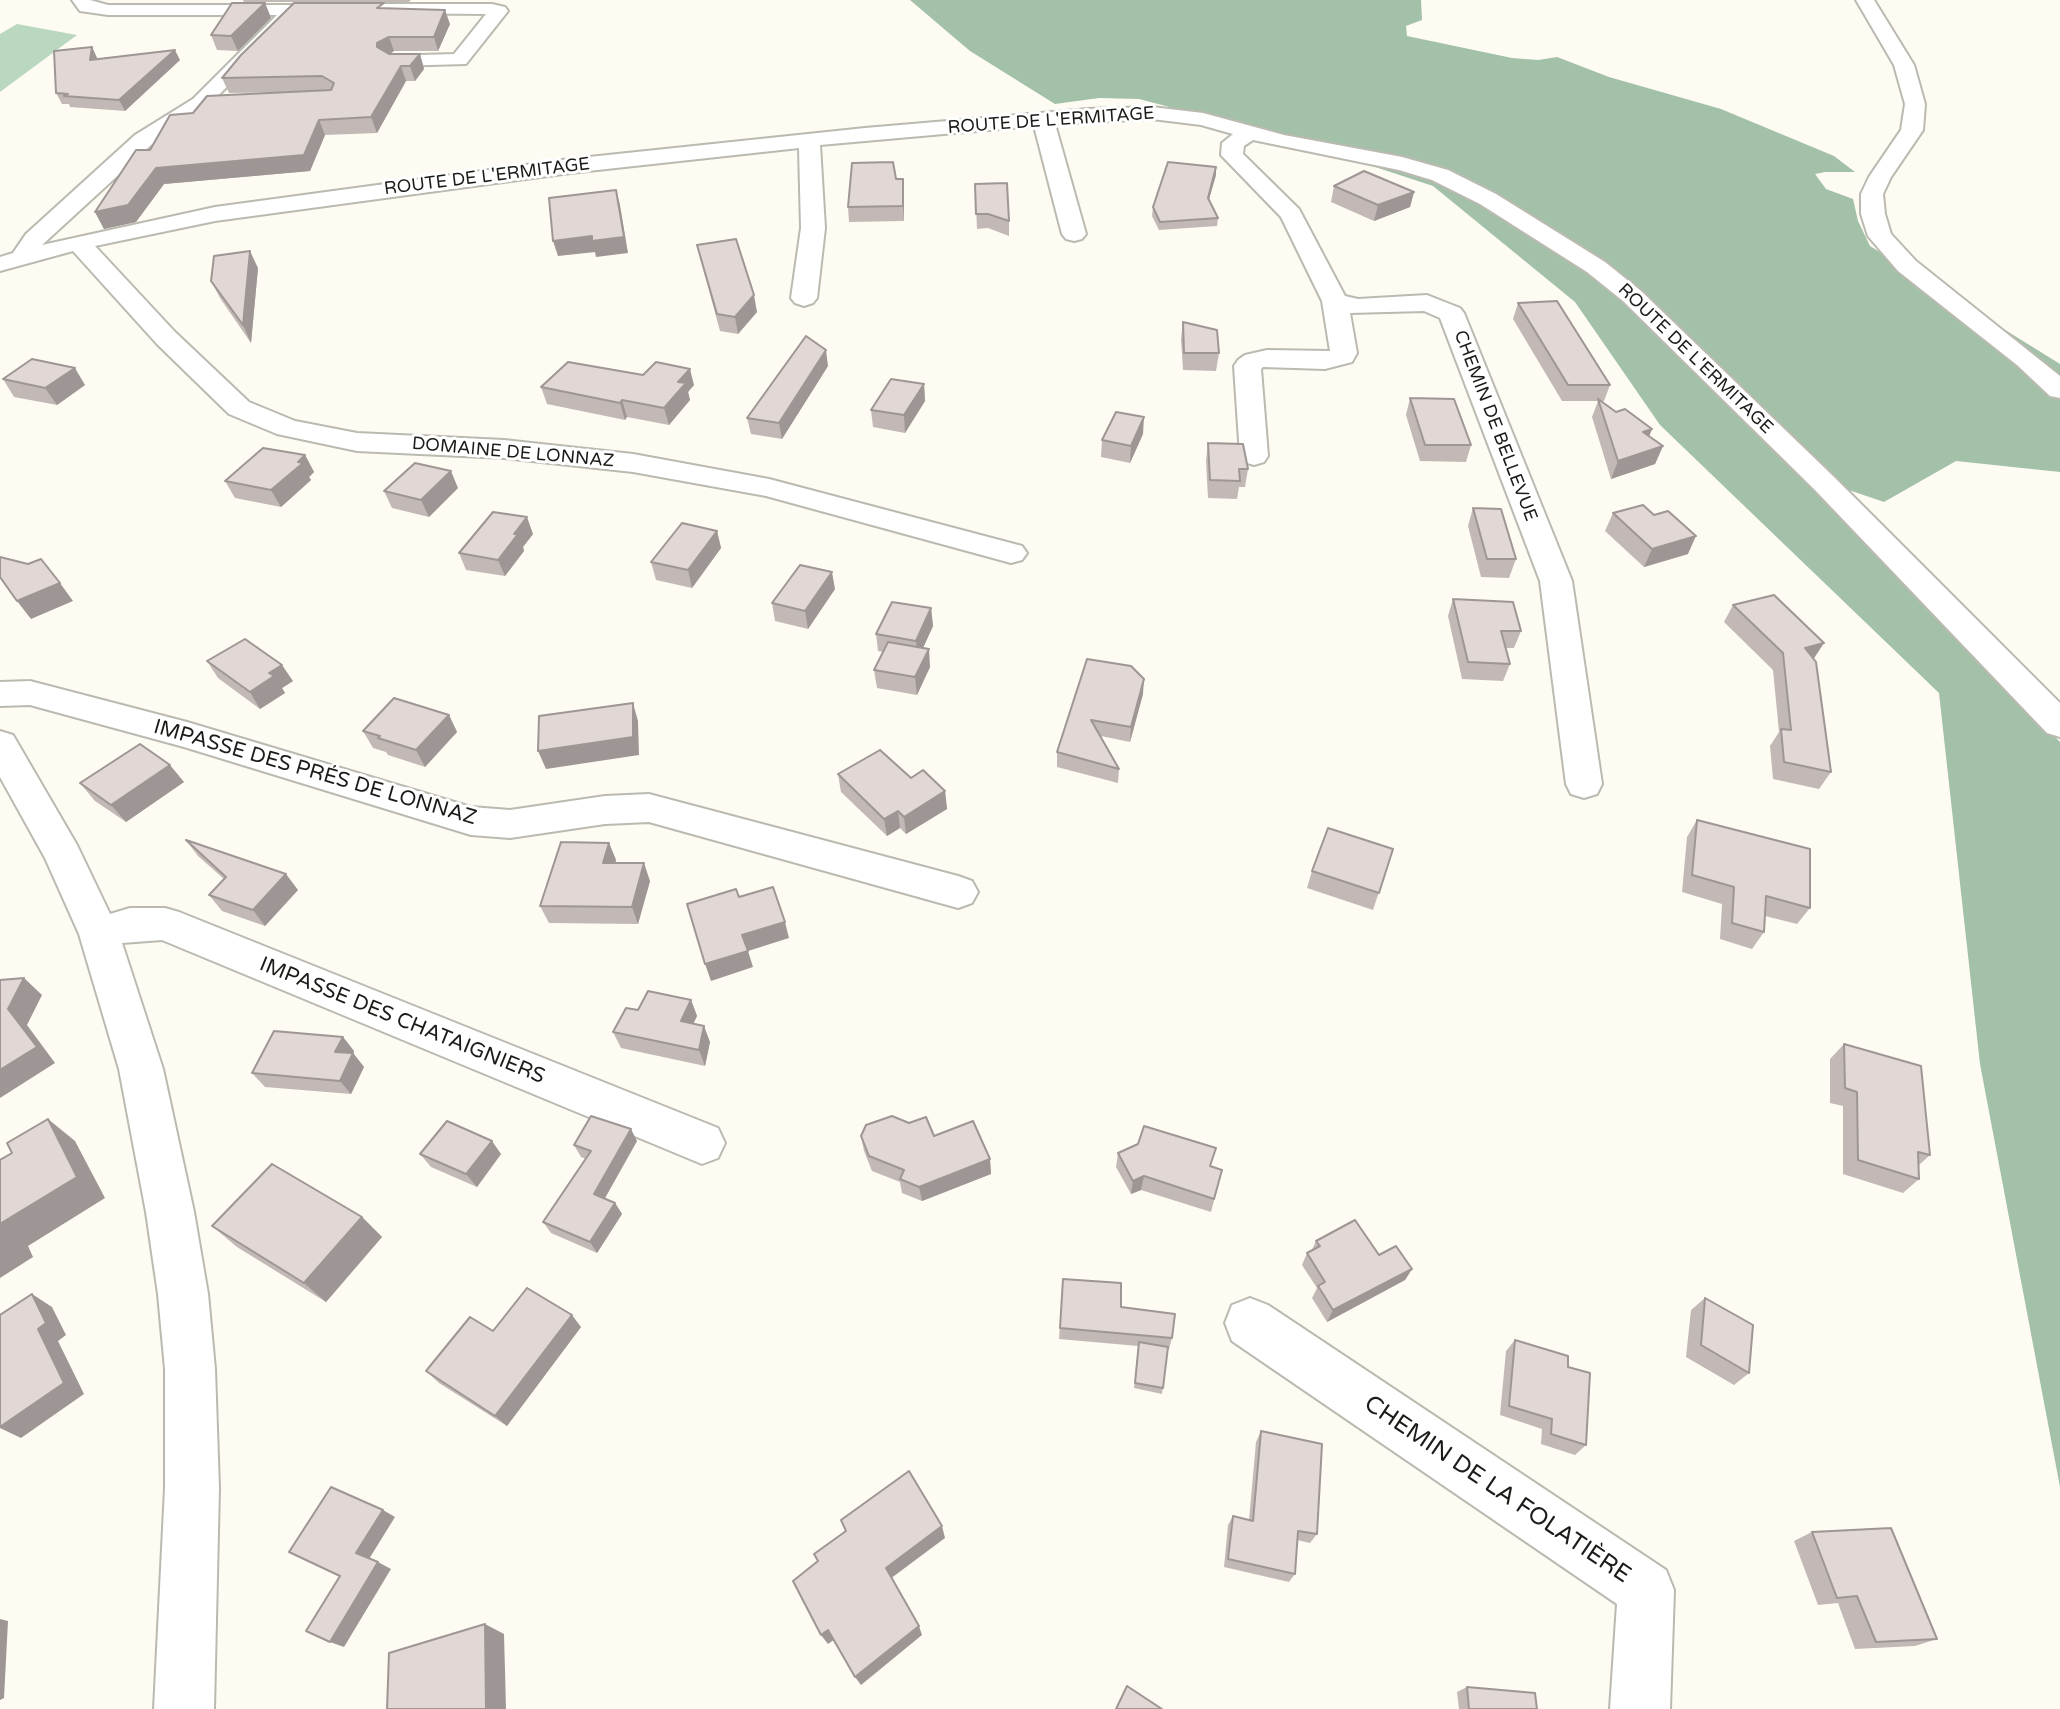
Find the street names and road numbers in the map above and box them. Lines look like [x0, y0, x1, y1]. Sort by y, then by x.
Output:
street label: ROUTE DE L'ERMITAGE [947, 103, 1155, 139]
street label: ROUTE DE L'ERMITAGE [383, 154, 591, 200]
street label: ROUTE DE L'ERMITAGE [1613, 279, 1777, 439]
street label: CHEMIN DE BELLEVUE [1449, 328, 1541, 524]
street label: DOMAINE DE LONNAZ [411, 433, 615, 473]
street label: IMPASSE DES PRÉS DE LONNAZ [151, 715, 479, 831]
street label: IMPASSE DES CHATAIGNIERS [256, 952, 548, 1090]
street label: CHEMIN DE LA FOLATIÈRE [1358, 1390, 1636, 1590]

